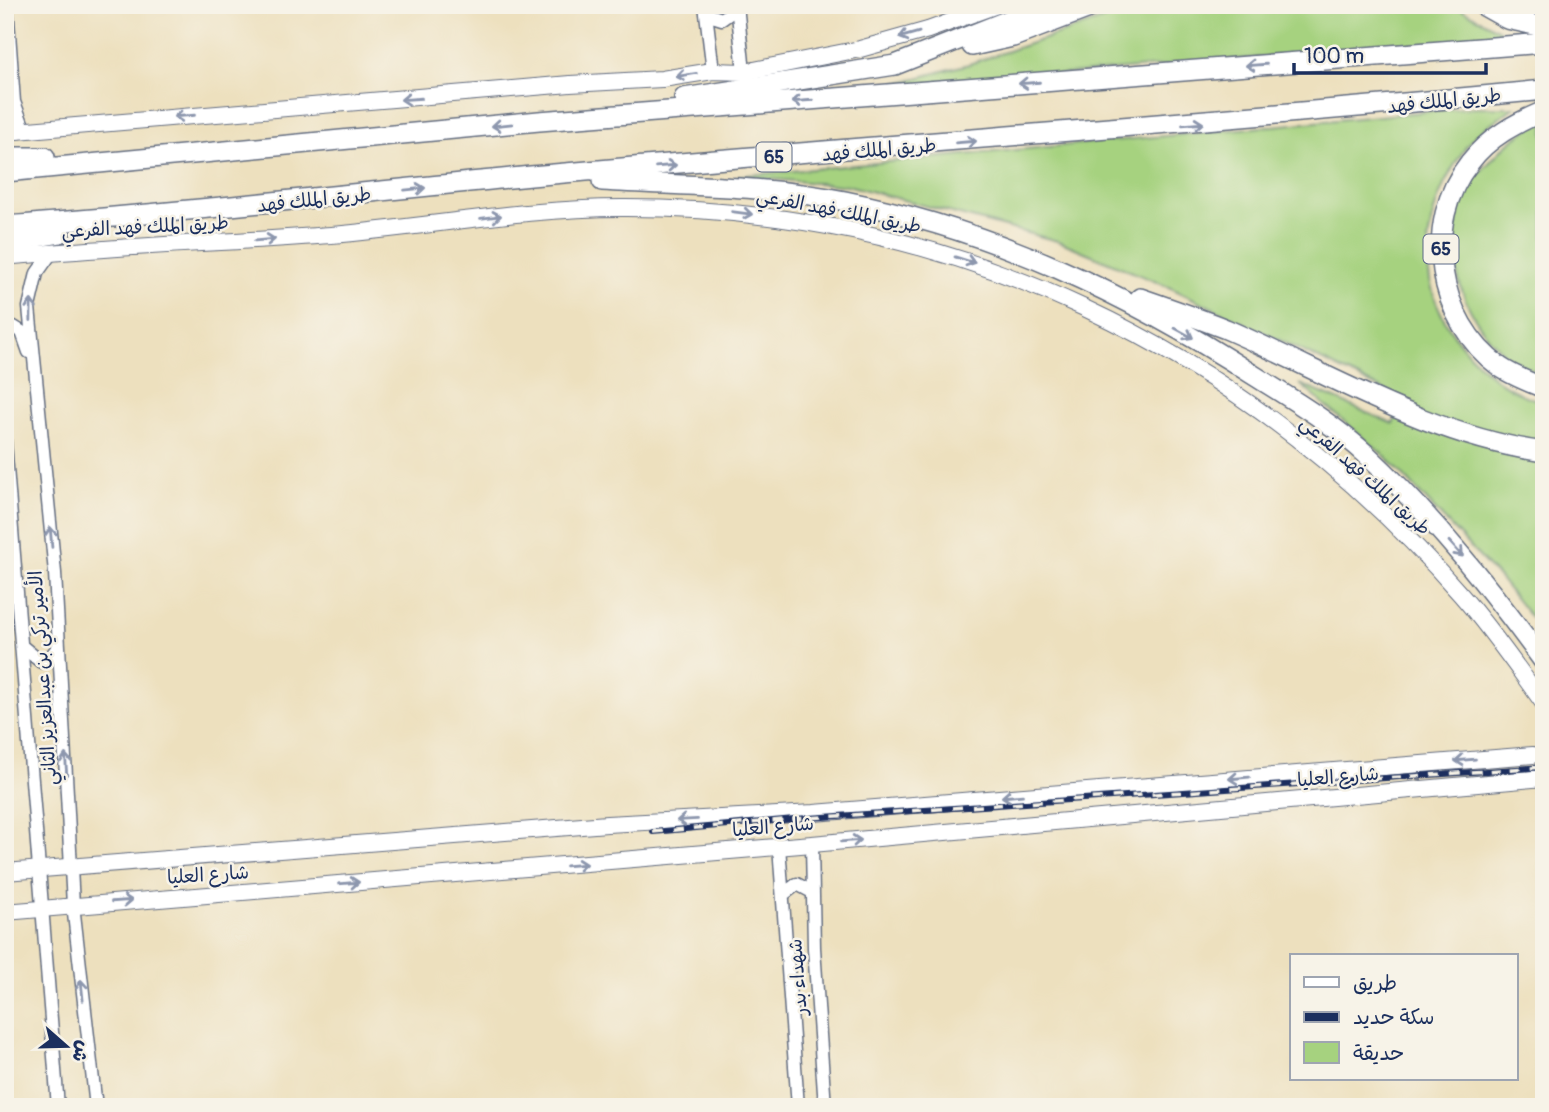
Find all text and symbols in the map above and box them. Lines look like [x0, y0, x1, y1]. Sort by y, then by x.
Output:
one-way arrow [898, 29, 921, 42]
scale bar [1294, 32, 1486, 76]
text: 100 m [1304, 43, 1364, 70]
one-way arrow [1245, 59, 1268, 72]
one-way arrow [675, 69, 698, 82]
one-way arrow [1018, 77, 1041, 90]
street label: طريق الملك فهد [1386, 83, 1502, 119]
one-way arrow [400, 93, 422, 106]
one-way arrow [791, 95, 814, 108]
one-way arrow [173, 110, 196, 123]
one-way arrow [1181, 117, 1203, 130]
one-way arrow [491, 118, 514, 131]
street label: طريق الملك فهد [821, 133, 937, 167]
one-way arrow [954, 135, 977, 148]
road number: 65 [756, 142, 792, 172]
one-way arrow [654, 159, 676, 172]
street label: طريق الملك فهد [256, 182, 372, 218]
one-way arrow [403, 182, 426, 195]
street label: طريق الملك فهد الفرعي [753, 183, 923, 243]
one-way arrow [731, 207, 753, 220]
one-way arrow [479, 210, 502, 223]
street label: طريق الملك فهد الفرعي [61, 211, 230, 247]
one-way arrow [253, 233, 276, 246]
road number: 65 [1424, 234, 1458, 264]
one-way arrow [953, 255, 975, 268]
one-way arrow [24, 299, 38, 322]
one-way arrow [1173, 326, 1194, 340]
street label: طريق الملك فهد الفرعي [1292, 411, 1436, 544]
one-way arrow [44, 526, 57, 548]
one-way arrow [1448, 540, 1464, 558]
street label: الأمير تركي بن عبدالعزيز الثاني [23, 569, 66, 786]
one-way arrow [59, 753, 72, 775]
one-way arrow [1455, 754, 1477, 767]
street label: شارع العليا [1296, 761, 1380, 794]
one-way arrow [1228, 772, 1250, 785]
one-way arrow [1001, 790, 1024, 803]
street label: شارع العليا [731, 811, 815, 844]
one-way arrow [676, 813, 699, 826]
one-way arrow [839, 834, 862, 847]
one-way arrow [564, 858, 586, 871]
street label: شارع العليا [166, 860, 250, 891]
one-way arrow [337, 876, 360, 889]
one-way arrow [110, 894, 133, 907]
street label: شهداء بدر [783, 938, 813, 1018]
legend [1290, 954, 1518, 1080]
text: طريق [1353, 970, 1397, 997]
one-way arrow [75, 980, 88, 1002]
text: سكة حديد [1353, 1004, 1434, 1031]
north arrow [32, 1010, 102, 1080]
text: ش [66, 1038, 96, 1065]
text: حديقة [1353, 1040, 1404, 1067]

